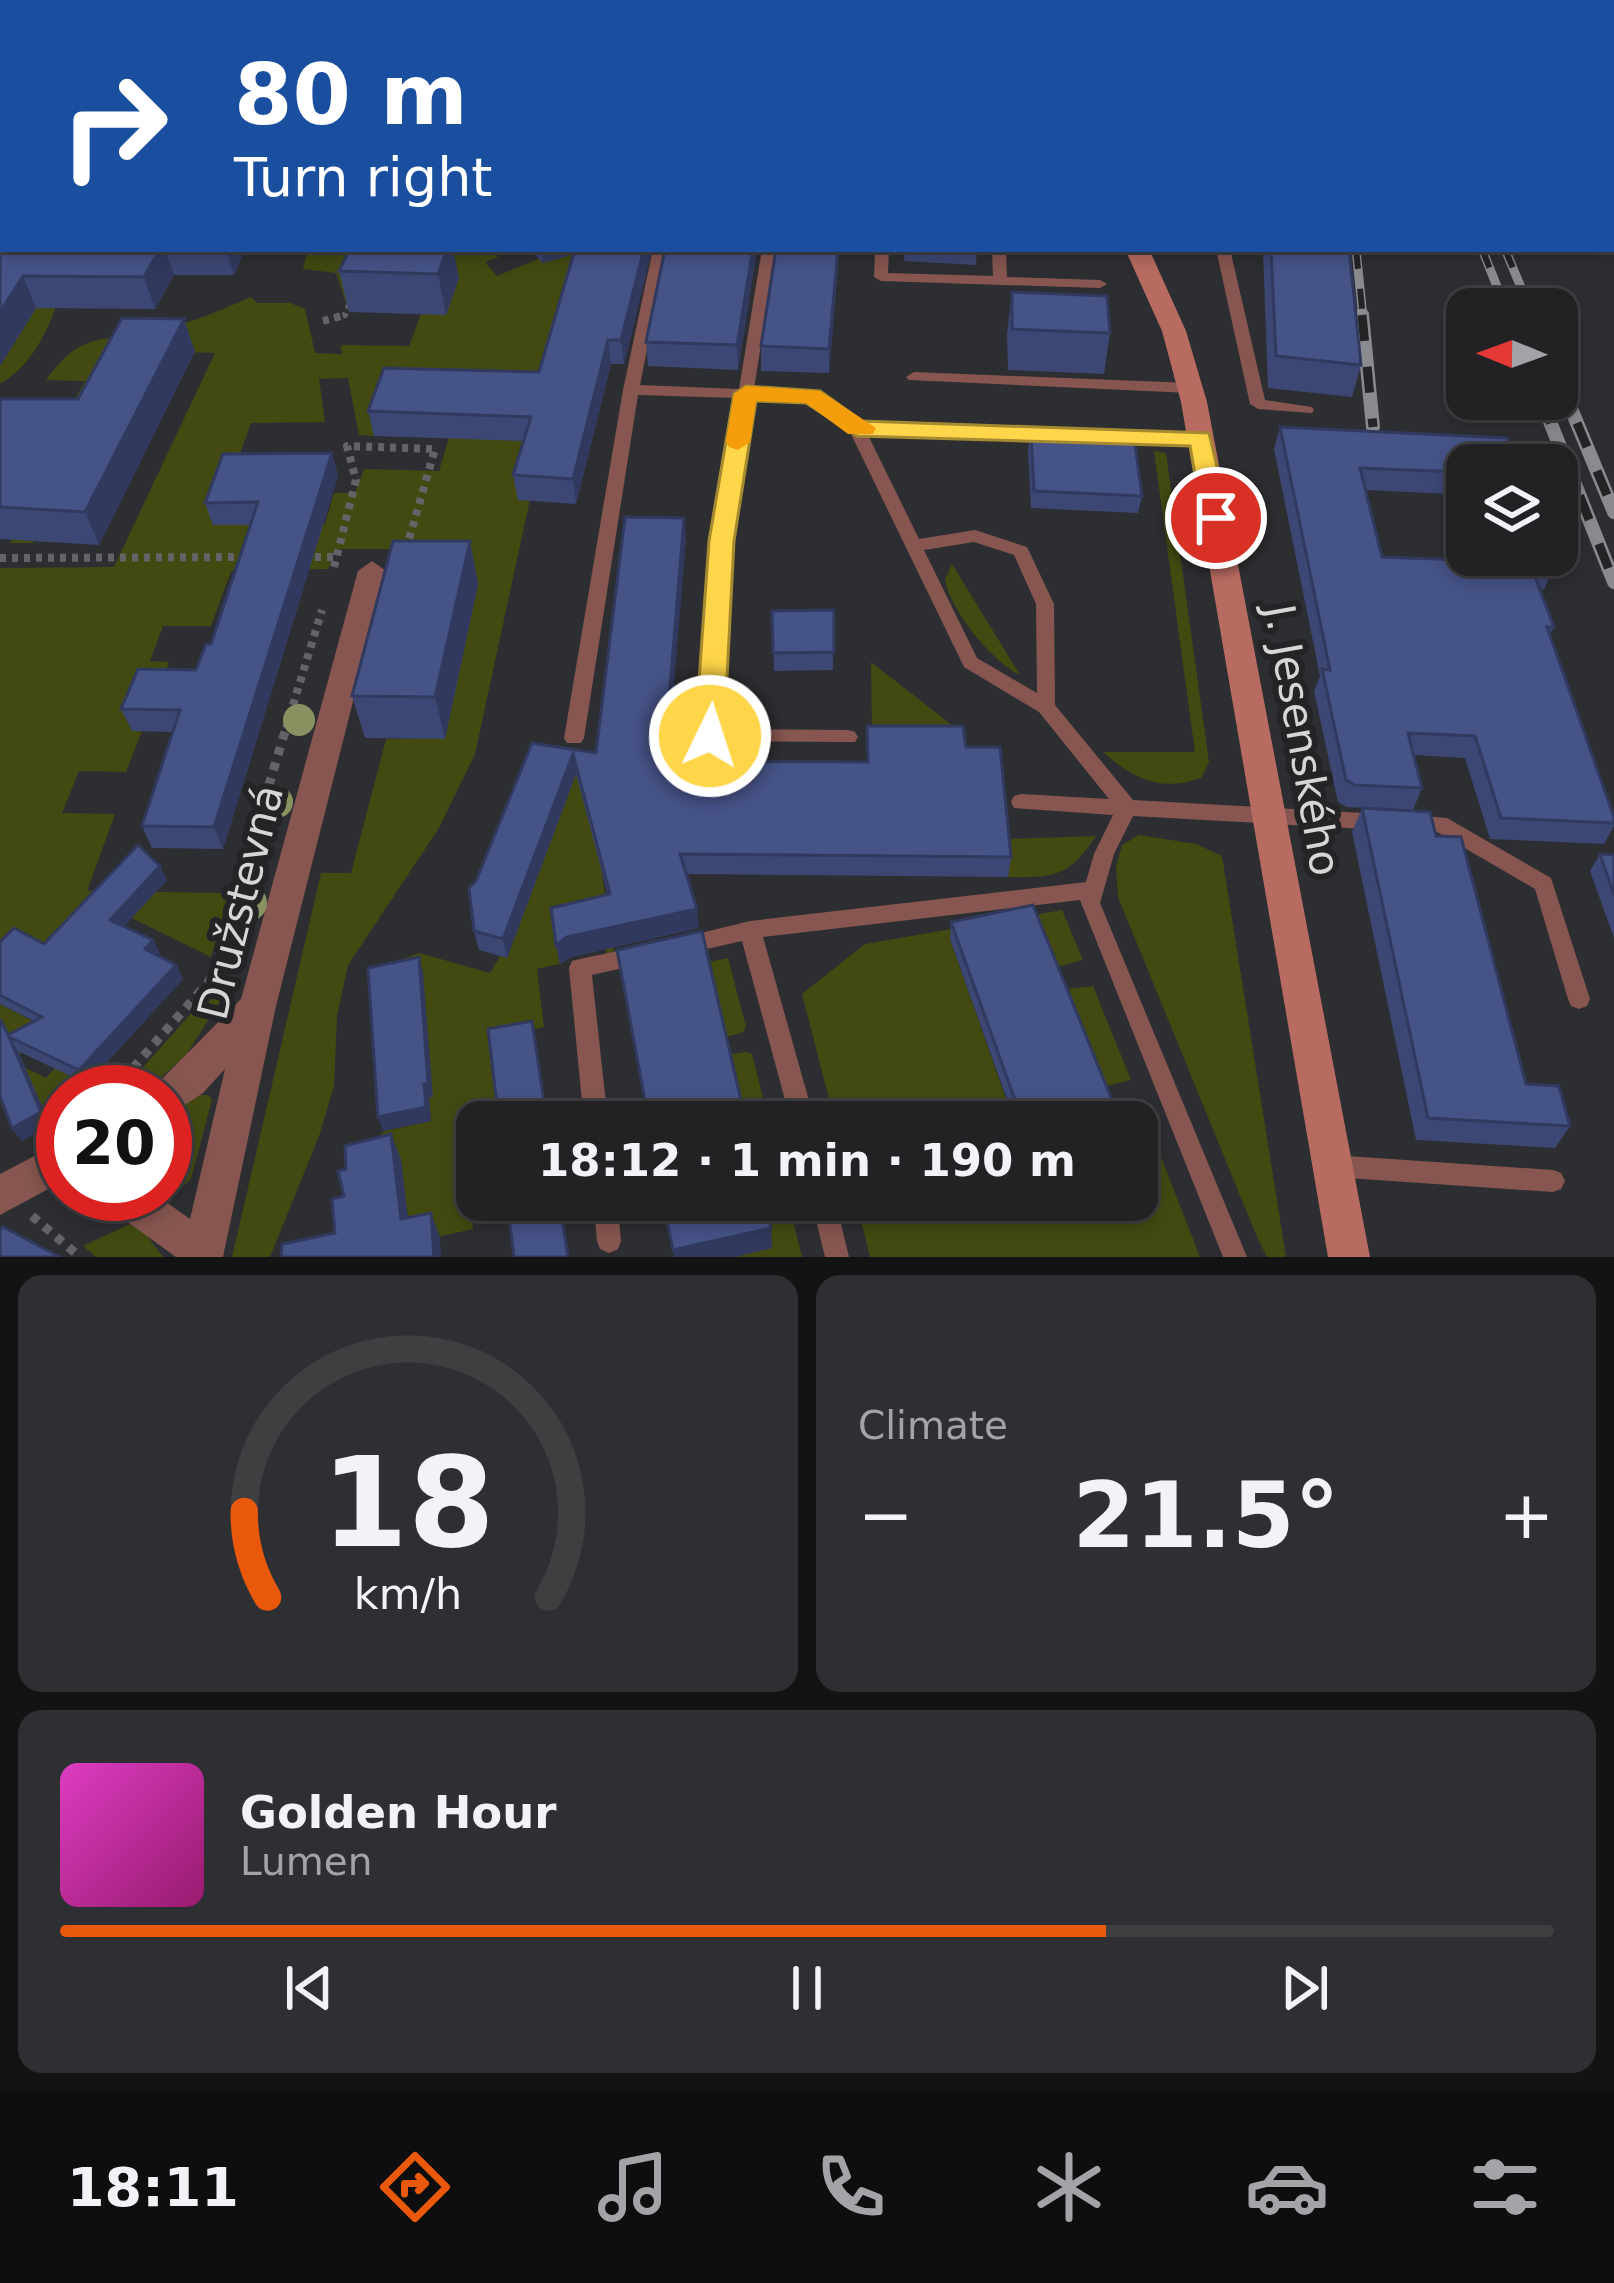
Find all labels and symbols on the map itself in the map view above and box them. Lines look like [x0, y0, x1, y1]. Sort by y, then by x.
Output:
north arrow [1446, 288, 1578, 420]
pin [1165, 467, 1267, 569]
street label: J. Jesenského [1254, 598, 1350, 880]
position arrow [647, 673, 773, 799]
street label: Družstevná [188, 780, 293, 1024]
speed limit sign: 20 [36, 1065, 192, 1221]

